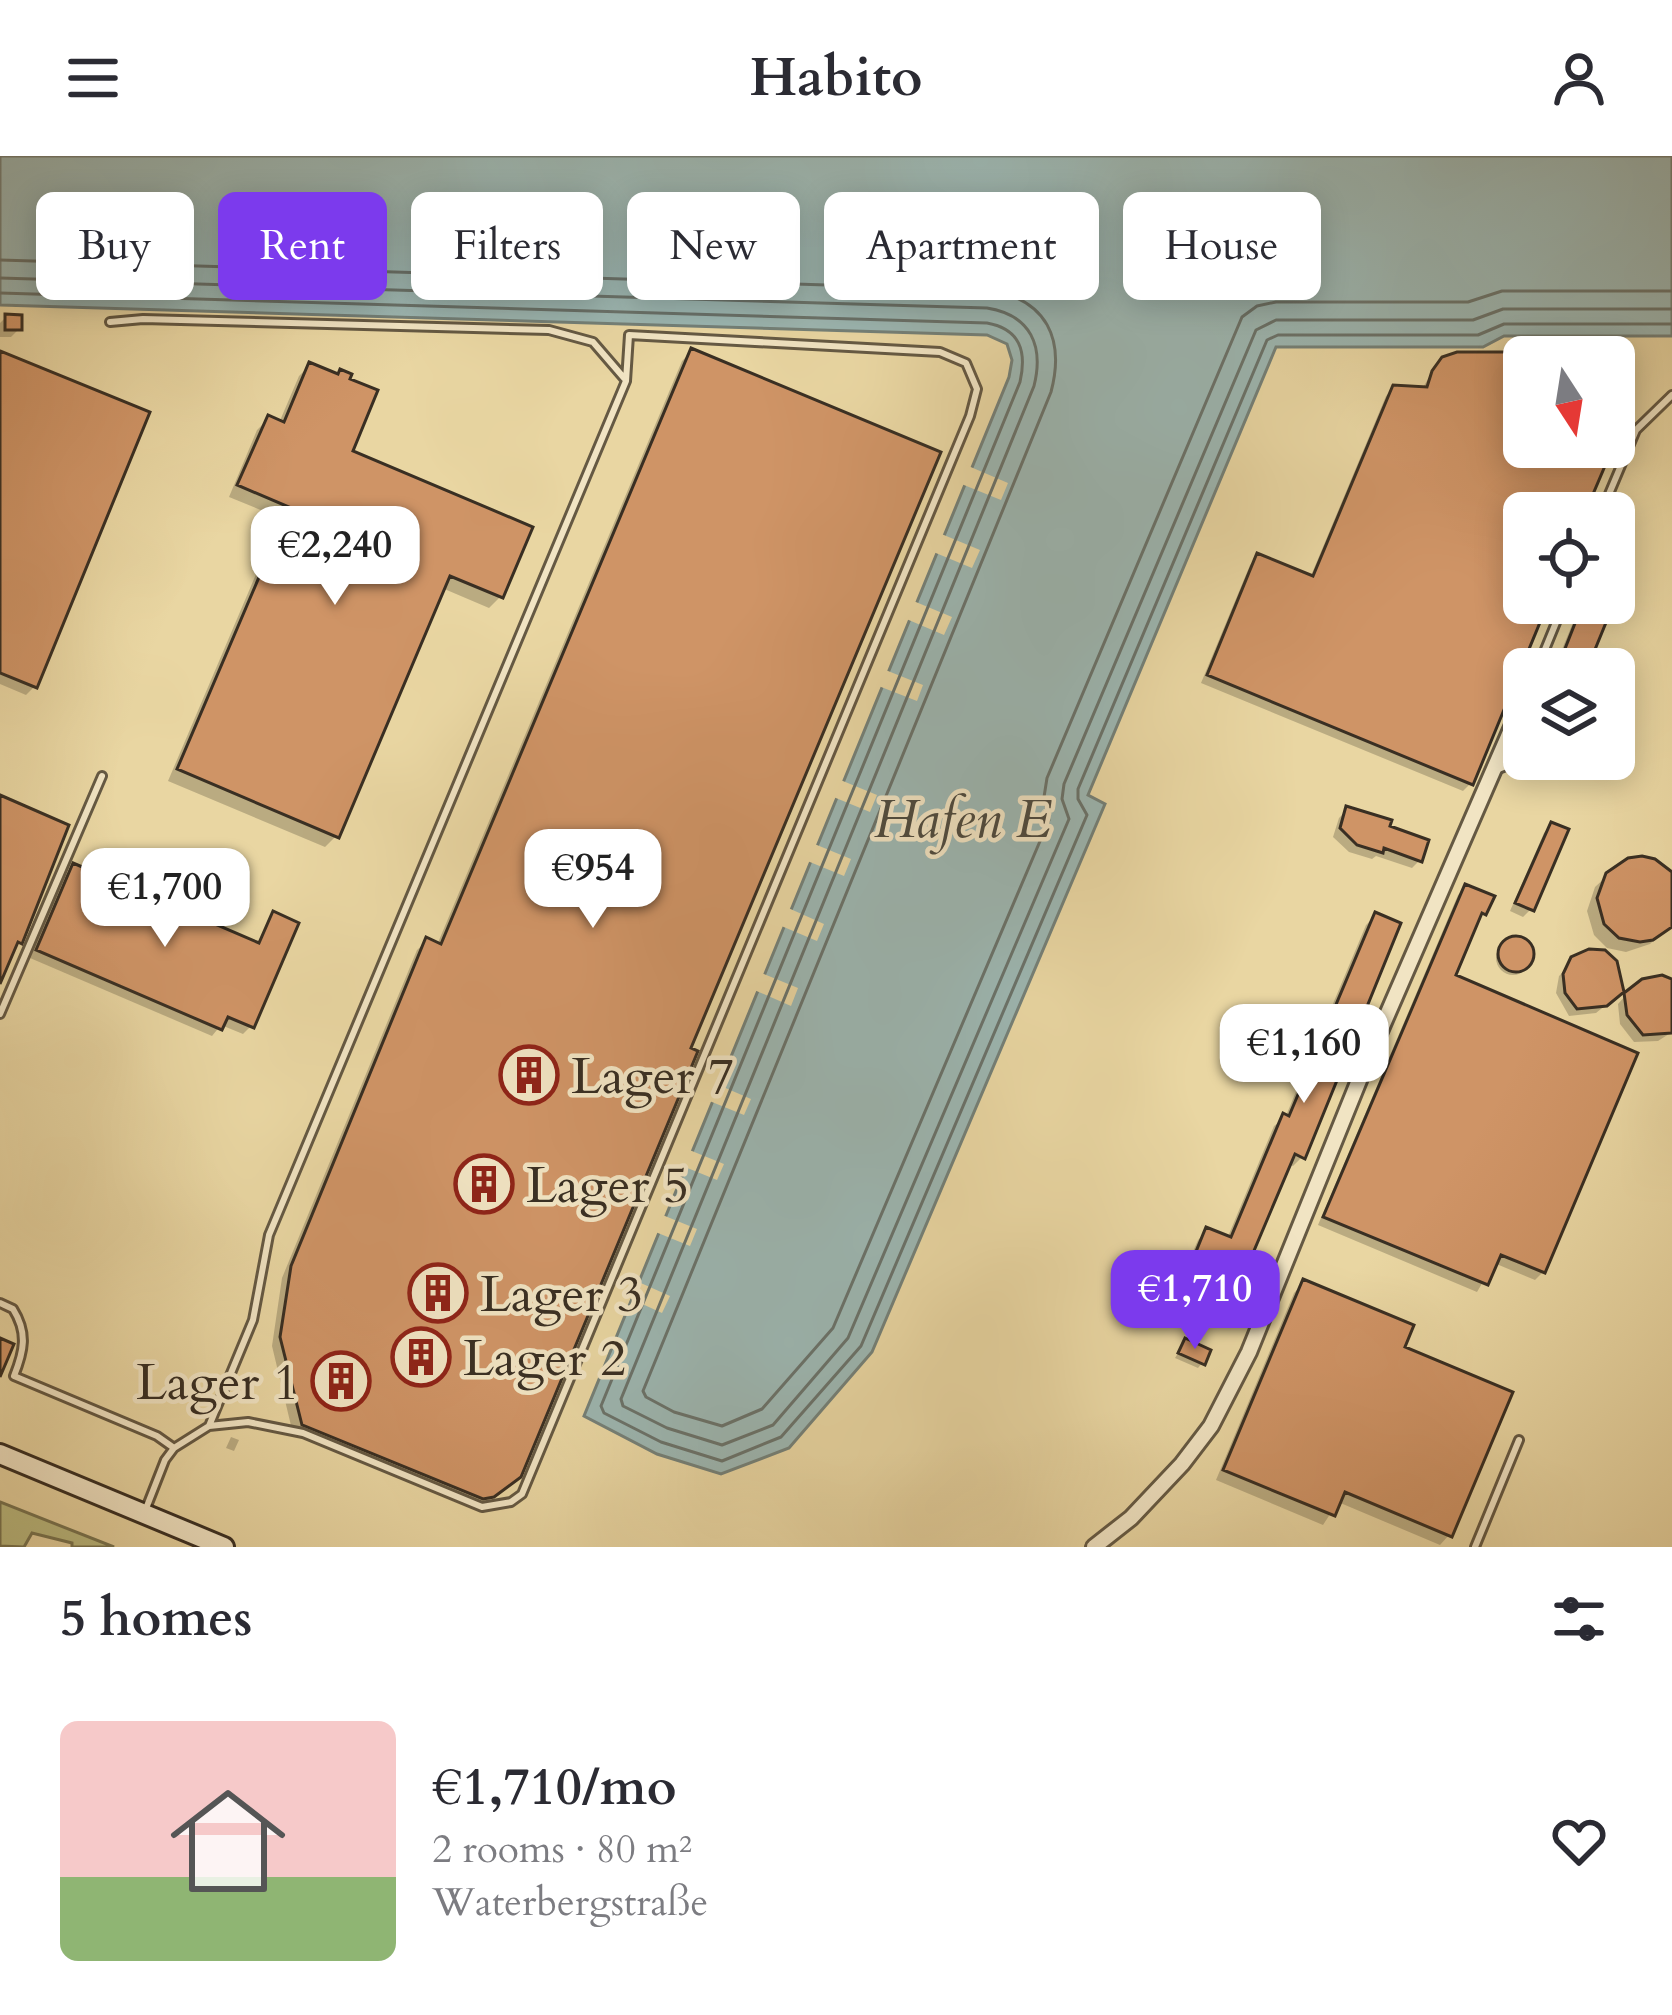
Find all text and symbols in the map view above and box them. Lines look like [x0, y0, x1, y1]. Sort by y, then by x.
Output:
text: Habito [749, 42, 923, 115]
icon: menu [60, 45, 126, 111]
icon: person [1546, 45, 1612, 111]
chip: Buy [36, 192, 194, 300]
chip: Rent [218, 192, 387, 300]
chip: Filters [411, 192, 603, 300]
chip: New [627, 192, 800, 300]
chip: Apartment [824, 192, 1099, 300]
chip: House [1123, 192, 1321, 300]
north arrow [1503, 336, 1635, 468]
map controls [1503, 336, 1635, 780]
button: locate [1503, 492, 1635, 624]
pin: €2,240 [237, 506, 433, 608]
text: €2,240 [278, 518, 392, 571]
button: layers [1503, 648, 1635, 780]
water label: Hafen E [874, 784, 1052, 857]
pin: €954 [522, 829, 664, 931]
text: €954 [551, 841, 635, 894]
pin: €1,700 [67, 848, 263, 950]
text: €1,700 [108, 860, 222, 913]
pin: €1,160 [1206, 1004, 1402, 1106]
text: €1,160 [1247, 1016, 1361, 1069]
place label: Lager 7 [571, 1042, 734, 1112]
building icon: Lager 7 [498, 1044, 560, 1106]
place label: Lager 5 [526, 1151, 689, 1221]
building icon: Lager 5 [453, 1153, 515, 1215]
pin: €1,710 [1097, 1250, 1293, 1352]
place label: Lager 3 [480, 1260, 643, 1330]
building icon: Lager 3 [407, 1262, 469, 1324]
text: €1,710 [1138, 1262, 1252, 1315]
place label: Lager 2 [463, 1324, 626, 1394]
building icon: Lager 2 [390, 1326, 452, 1388]
place label: Lager 1 [136, 1348, 299, 1418]
building icon: Lager 1 [310, 1350, 372, 1412]
text: 5 homes [60, 1584, 252, 1654]
icon: filters [1546, 1586, 1612, 1652]
text: €1,710/mo [432, 1753, 677, 1823]
icon: home [156, 1769, 300, 1913]
icon: heart [1546, 1808, 1612, 1874]
text: 2 rooms · 80 m² [432, 1823, 692, 1876]
text: Waterbergstraße [432, 1876, 708, 1929]

